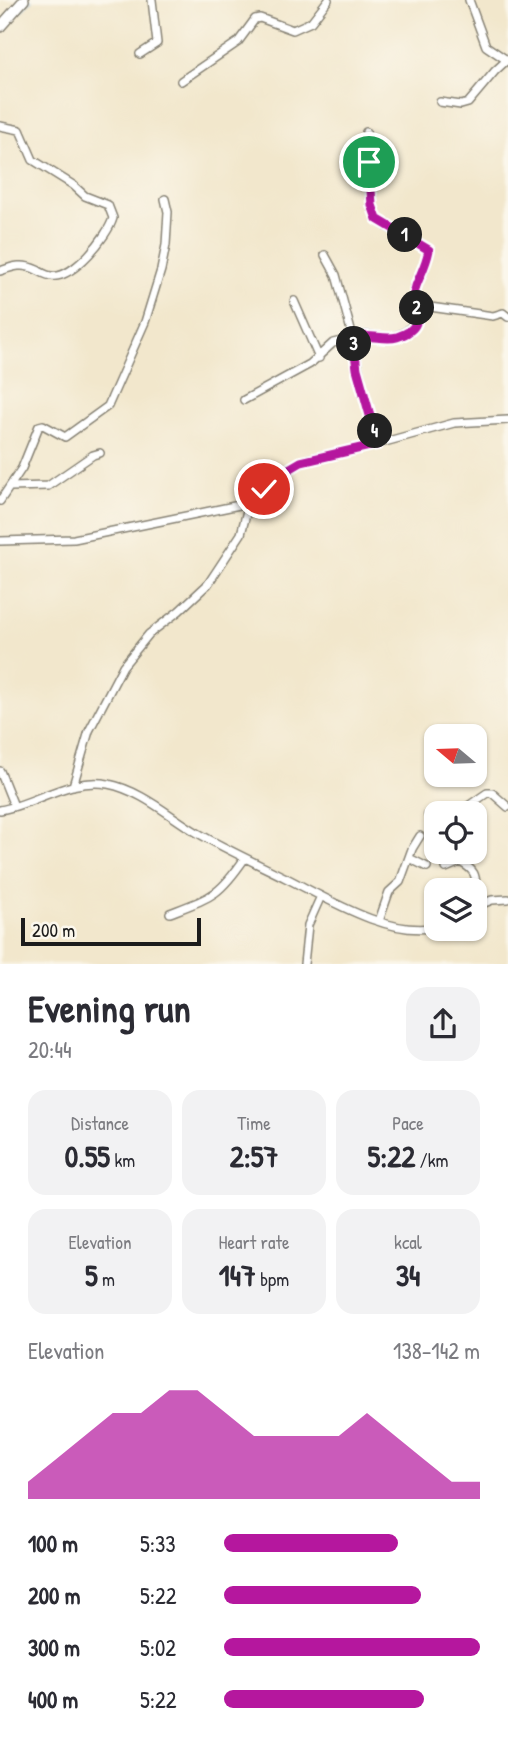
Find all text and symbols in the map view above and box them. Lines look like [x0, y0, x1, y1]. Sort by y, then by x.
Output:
pin [339, 132, 399, 192]
icon: arrive [350, 143, 388, 181]
pin: 1 [388, 218, 422, 252]
text: 1 [401, 221, 408, 247]
pin: 2 [400, 290, 434, 326]
text: 2 [412, 294, 421, 320]
pin: 3 [336, 326, 372, 362]
text: 3 [349, 330, 358, 356]
pin: 4 [358, 414, 392, 448]
text: 4 [371, 417, 378, 443]
pin [234, 459, 294, 519]
icon: check [245, 470, 283, 508]
north arrow [424, 724, 486, 788]
map controls [424, 724, 487, 941]
button: locate [424, 801, 487, 864]
button: layers [424, 878, 487, 941]
scale bar [21, 915, 201, 947]
text: 200 m [32, 917, 75, 943]
text: Evening run [28, 982, 191, 1034]
button: share [406, 987, 480, 1061]
text: 20:44 [28, 1034, 72, 1065]
text: Distance [71, 1110, 129, 1136]
text: Time [237, 1110, 271, 1136]
text: Pace [392, 1110, 424, 1136]
text: 0.55 [65, 1136, 110, 1176]
text: 2:57 [230, 1136, 278, 1176]
text: 5:22 [368, 1136, 415, 1176]
text: km [110, 1147, 135, 1173]
text: /km [415, 1147, 448, 1173]
text: Elevation [68, 1229, 132, 1255]
text: Heart rate [219, 1229, 289, 1255]
text: kcal [394, 1229, 422, 1255]
text: 5 [85, 1255, 98, 1295]
text: 147 [219, 1255, 256, 1295]
text: 34 [396, 1255, 420, 1295]
text: m [98, 1266, 115, 1292]
text: bpm [256, 1266, 289, 1292]
text: Elevation [28, 1335, 104, 1366]
text: 138–142 m [393, 1335, 480, 1366]
text: 100 m [28, 1528, 78, 1559]
text: 5:33 [140, 1528, 176, 1559]
text: 200 m [28, 1580, 80, 1611]
text: 5:22 [140, 1580, 177, 1611]
text: 300 m [28, 1632, 80, 1663]
text: 5:02 [140, 1632, 176, 1663]
text: 400 m [28, 1684, 78, 1715]
text: 5:22 [140, 1684, 177, 1715]

